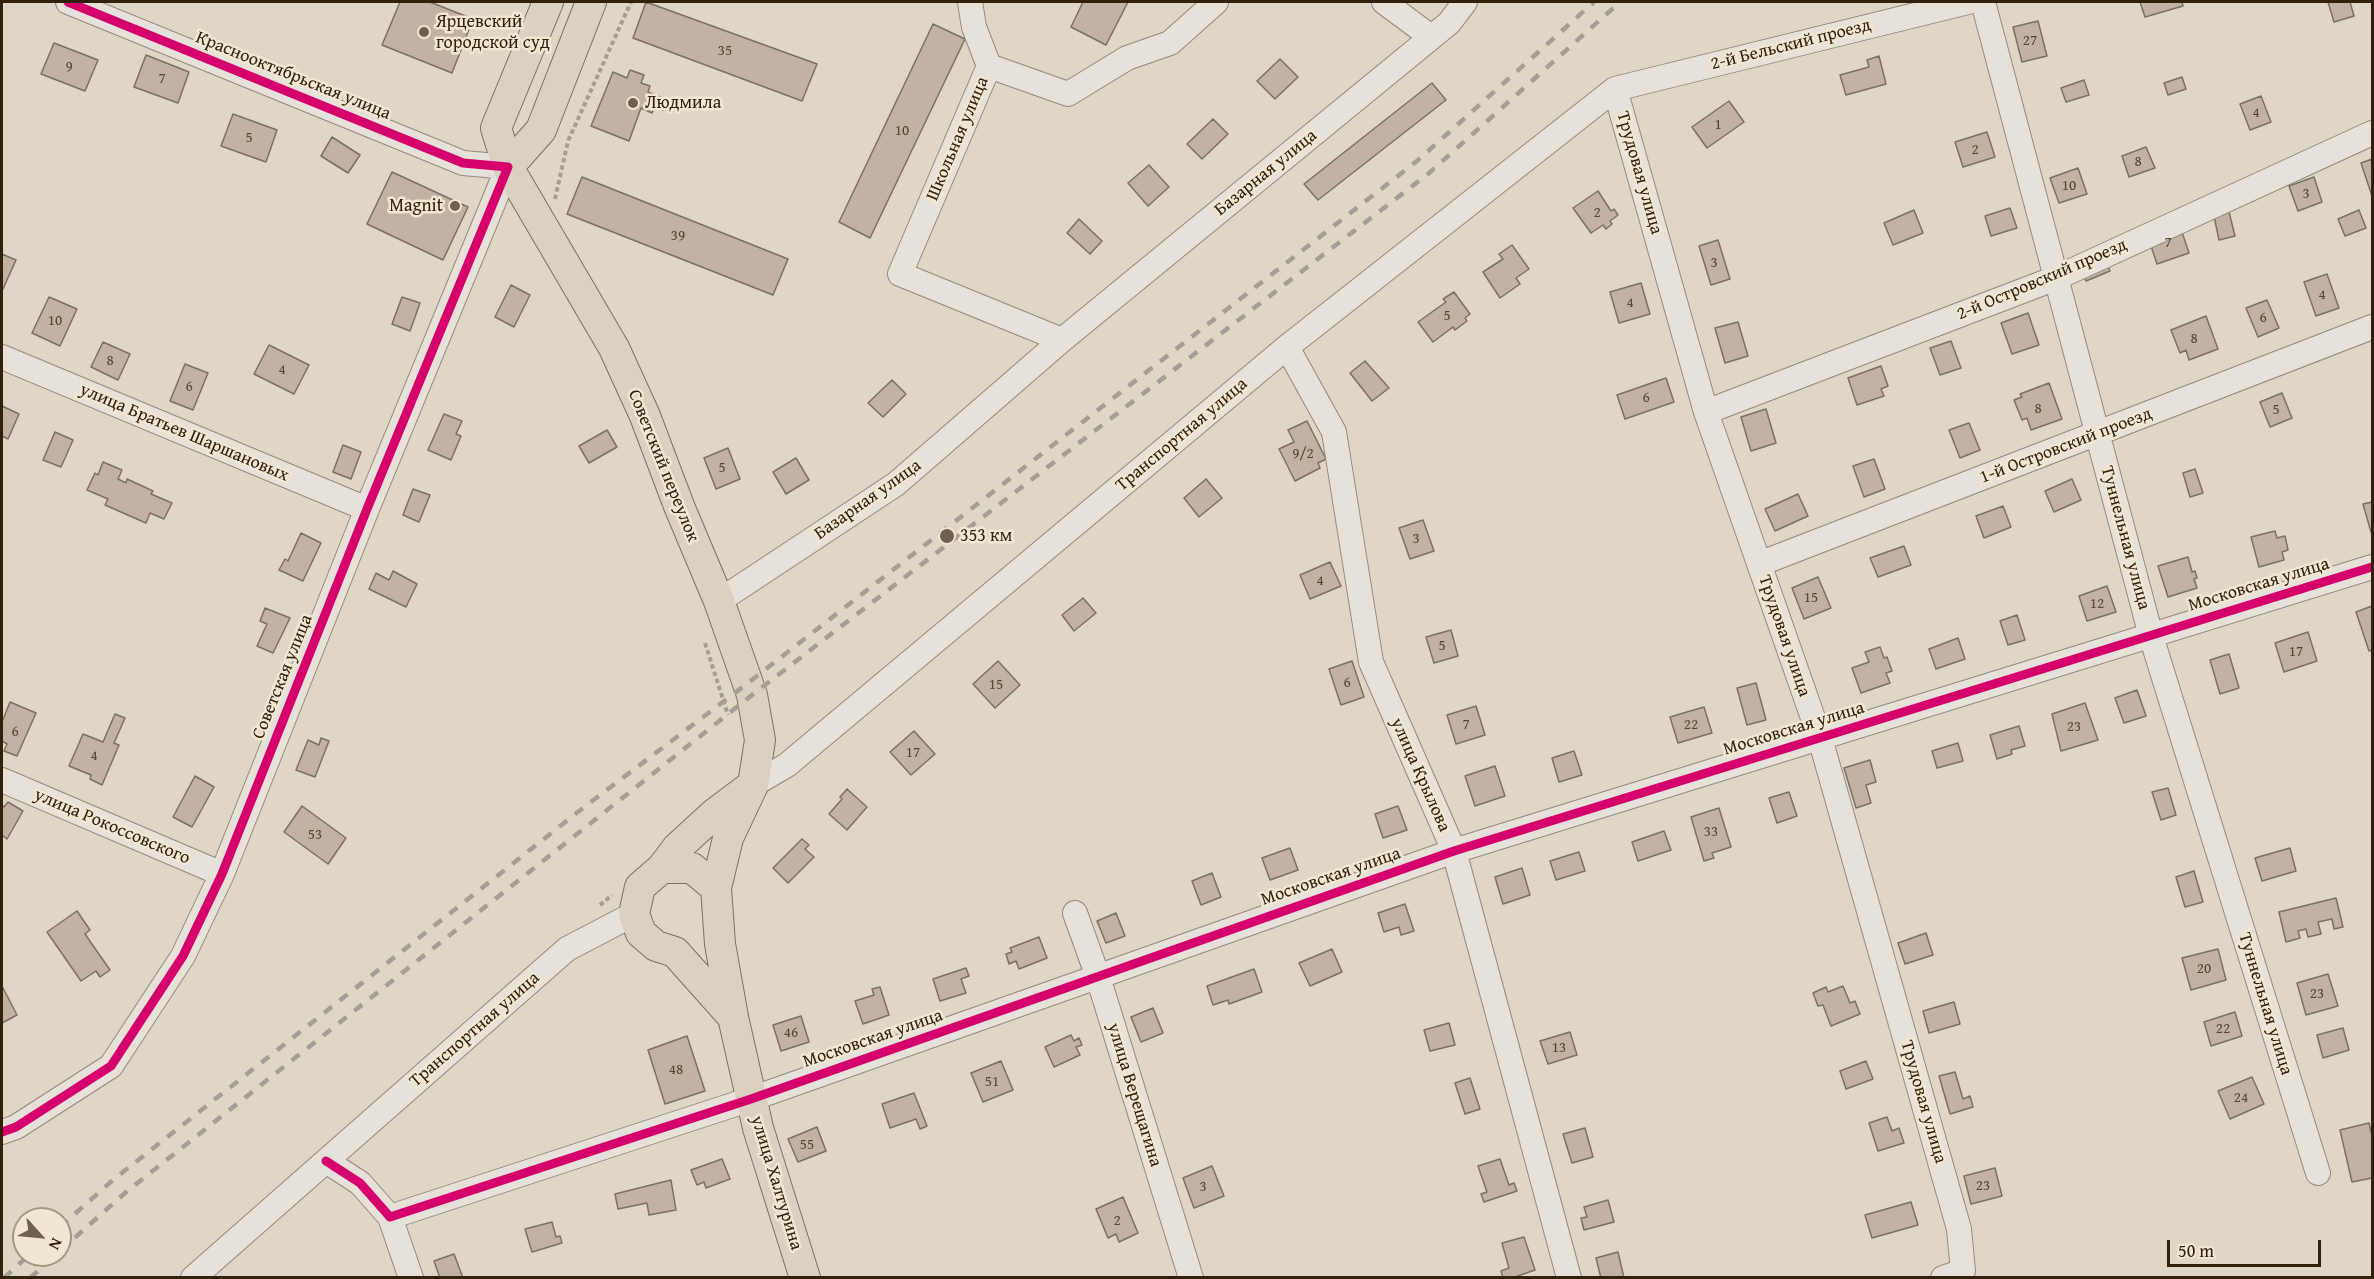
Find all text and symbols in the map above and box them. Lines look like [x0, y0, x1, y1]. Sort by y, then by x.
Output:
place label: Ярцевский городской суд [436, 11, 550, 54]
street label: 2-й Бельский проезд [1709, 15, 1873, 75]
marker: Ярцевский городской суд [417, 25, 431, 39]
street label: Краснооктябрьская улица [192, 27, 394, 125]
house number: 27 [2023, 32, 2037, 50]
house number: 35 [718, 42, 732, 60]
house number: 9 [65, 58, 73, 76]
house number: 7 [158, 70, 166, 88]
street label: Школьная улица [922, 74, 994, 204]
place label: Людмила [645, 92, 721, 114]
marker: Людмила [626, 96, 640, 110]
house number: 4 [2252, 104, 2260, 122]
street label: Трудовая улица [1611, 109, 1667, 237]
house number: 1 [1714, 116, 1722, 134]
house number: 10 [895, 122, 909, 140]
street label: Базарная улица [1210, 125, 1322, 221]
house number: 5 [245, 129, 253, 147]
house number: 2 [1971, 141, 1979, 159]
house number: 8 [2134, 153, 2142, 171]
house number: 10 [2062, 177, 2076, 195]
house number: 3 [2302, 185, 2310, 203]
place label: Magnit [389, 195, 443, 217]
marker: Magnit [448, 199, 462, 213]
house number: 2 [1593, 204, 1601, 222]
house number: 39 [671, 227, 685, 245]
street label: 2-й Островский проезд [1954, 234, 2130, 326]
house number: 7 [2164, 234, 2172, 252]
house number: 3 [1710, 254, 1718, 272]
house number: 4 [2318, 286, 2326, 304]
house number: 4 [1626, 294, 1634, 312]
house number: 5 [1443, 307, 1451, 325]
house number: 6 [2259, 309, 2267, 327]
house number: 10 [48, 312, 62, 330]
house number: 8 [2190, 330, 2198, 348]
house number: 8 [106, 352, 114, 370]
house number: 4 [278, 361, 286, 379]
street label: Транспортная улица [1112, 374, 1252, 496]
house number: 6 [185, 378, 193, 396]
street label: улица Братьев Шаршановых [76, 379, 292, 487]
street label: Советский переулок [623, 387, 703, 545]
house number: 6 [1642, 389, 1650, 407]
house number: 8 [2034, 400, 2042, 418]
house number: 5 [2272, 401, 2280, 419]
street label: 1-й Островский проезд [1977, 403, 2155, 489]
house number: 9/2 [1292, 445, 1314, 463]
street label: Базарная улица [810, 455, 926, 545]
house number: 5 [718, 459, 726, 477]
street label: Туннельная улица [2095, 464, 2155, 612]
place label: 353 км [960, 525, 1012, 547]
marker: 353 км [938, 527, 956, 545]
house number: 3 [1412, 530, 1420, 548]
street label: Московская улица [2186, 553, 2332, 617]
house number: 4 [1316, 572, 1324, 590]
street label: Трудовая улица [1753, 572, 1815, 700]
house number: 15 [1804, 589, 1818, 607]
house number: 12 [2090, 595, 2104, 613]
street label: Советская улица [248, 612, 318, 742]
house number: 5 [1438, 637, 1446, 655]
house number: 17 [2289, 643, 2303, 661]
house number: 6 [1343, 674, 1351, 692]
house number: 15 [989, 676, 1003, 694]
street label: Московская улица [1721, 697, 1867, 761]
street label: улица Крылова [1385, 715, 1455, 835]
house number: 7 [1462, 716, 1470, 734]
house number: 22 [1684, 716, 1698, 734]
house number: 23 [2067, 718, 2081, 736]
house number: 6 [11, 723, 19, 741]
house number: 17 [906, 744, 920, 762]
house number: 4 [90, 747, 98, 765]
street label: улица Рокоссовского [31, 784, 193, 870]
house number: 33 [1704, 823, 1718, 841]
house number: 53 [308, 826, 322, 844]
street label: Московская улица [1258, 843, 1404, 911]
street label: Туннельная улица [2233, 930, 2297, 1078]
house number: 20 [2197, 960, 2211, 978]
street label: Транспортная улица [406, 968, 544, 1092]
house number: 23 [2310, 985, 2324, 1003]
street label: Московская улица [800, 1005, 946, 1073]
house number: 22 [2216, 1020, 2230, 1038]
street label: улица Верещагина [1102, 1021, 1166, 1169]
house number: 46 [784, 1024, 798, 1042]
street label: Трудовая улица [1895, 1038, 1951, 1166]
house number: 13 [1552, 1039, 1566, 1057]
house number: 48 [669, 1061, 683, 1079]
house number: 51 [985, 1073, 999, 1091]
house number: 24 [2234, 1089, 2248, 1107]
street label: улица Халтурина [745, 1113, 807, 1253]
house number: 55 [800, 1136, 814, 1154]
house number: 23 [1976, 1177, 1990, 1195]
house number: 3 [1199, 1178, 1207, 1196]
north arrow [12, 1207, 72, 1267]
house number: 2 [1113, 1212, 1121, 1230]
scale bar [2170, 1228, 2324, 1266]
text: N [43, 1234, 69, 1254]
text: 50 m [2178, 1237, 2214, 1264]

